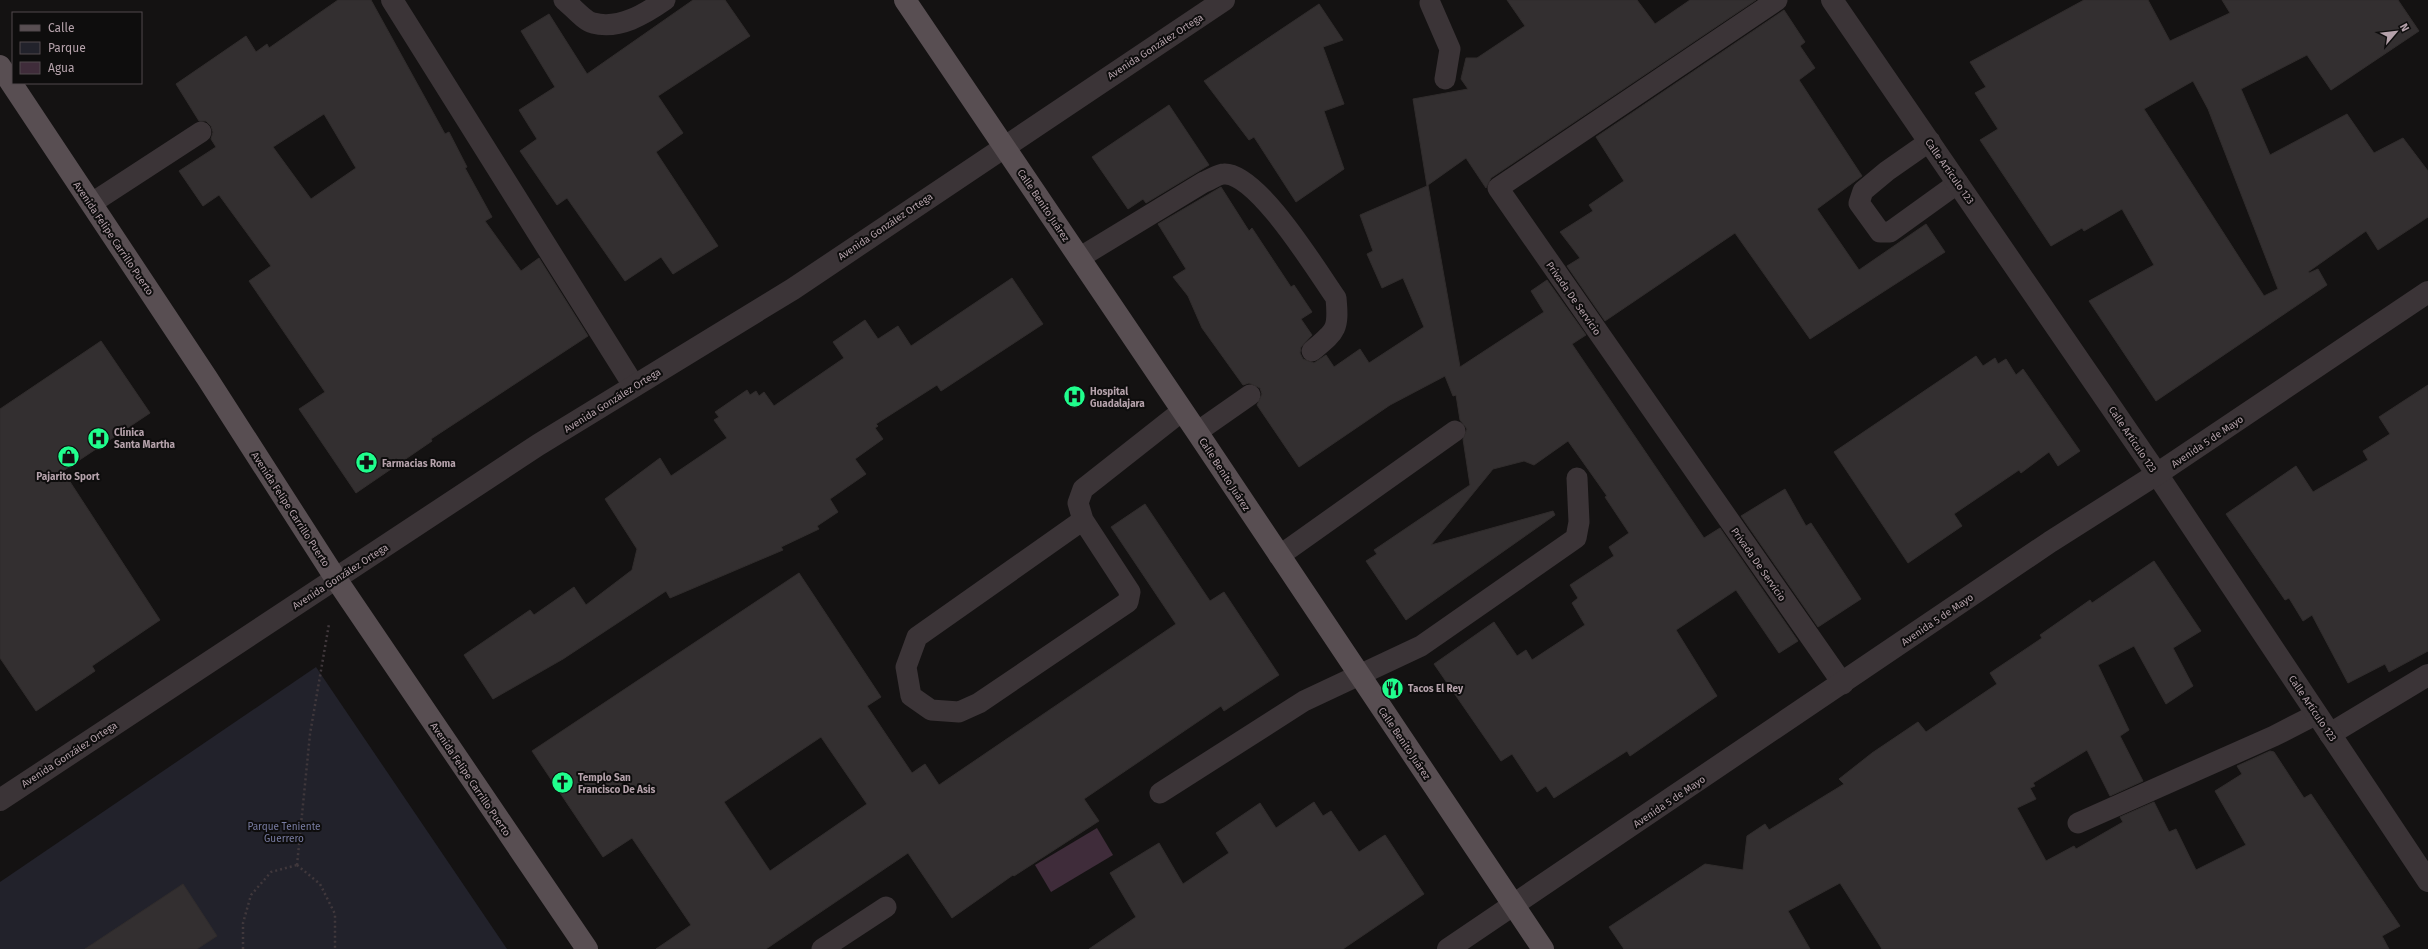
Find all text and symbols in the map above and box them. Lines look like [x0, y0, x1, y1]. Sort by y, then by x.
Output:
street label: Avenida González Ortega [1105, 11, 1206, 82]
legend [12, 12, 142, 84]
north arrow [2376, 12, 2416, 52]
text: Calle [48, 21, 75, 35]
text: N [2397, 21, 2412, 34]
text: Parque [48, 41, 86, 55]
text: Agua [48, 61, 75, 75]
street label: Calle Artículo 123 [1922, 136, 1977, 207]
street label: Calle Benito Juárez [1015, 167, 1072, 244]
street label: Avenida Felipe Carrillo Puerto [71, 180, 156, 298]
street label: Avenida González Ortega [836, 191, 935, 263]
street label: Privada De Servicio [1543, 259, 1603, 338]
street label: Avenida González Ortega [562, 366, 663, 436]
hospital icon: Hospital Guadalajara [1061, 384, 1087, 410]
place label: Hospital Guadalajara [1090, 386, 1145, 410]
street label: Calle Artículo 123 [2106, 404, 2159, 475]
street label: Avenida 5 de Mayo [2169, 413, 2246, 470]
hospital icon: Clínica Santa Martha [85, 425, 111, 451]
place label: Clínica Santa Martha [114, 426, 176, 451]
street label: Calle Benito Juárez [1196, 436, 1253, 514]
shop icon: Pajarito Sport [55, 443, 81, 469]
street label: Avenida Felipe Carrillo Puerto [249, 450, 332, 569]
pharmacy icon: Farmacias Roma [354, 450, 380, 476]
place label: Farmacias Roma [382, 458, 456, 470]
place label: Pajarito Sport [36, 471, 100, 483]
street label: Privada De Servicio [1728, 525, 1788, 604]
street label: Avenida González Ortega [290, 541, 391, 612]
street label: Avenida 5 de Mayo [1899, 591, 1976, 648]
street label: Calle Artículo 123 [2286, 673, 2339, 744]
restaurant icon: Tacos El Rey [1379, 675, 1405, 701]
place label: Tacos El Rey [1408, 683, 1464, 695]
street label: Calle Benito Juárez [1376, 705, 1433, 782]
street label: Avenida González Ortega [19, 719, 120, 790]
street label: Avenida Felipe Carrillo Puerto [428, 721, 513, 839]
church icon: Templo San Francisco De Asis [549, 770, 575, 796]
place label: Templo San Francisco De Asis [578, 772, 656, 796]
street label: Avenida 5 de Mayo [1631, 773, 1708, 830]
park label: Parque Teniente Guerrero [247, 821, 321, 845]

